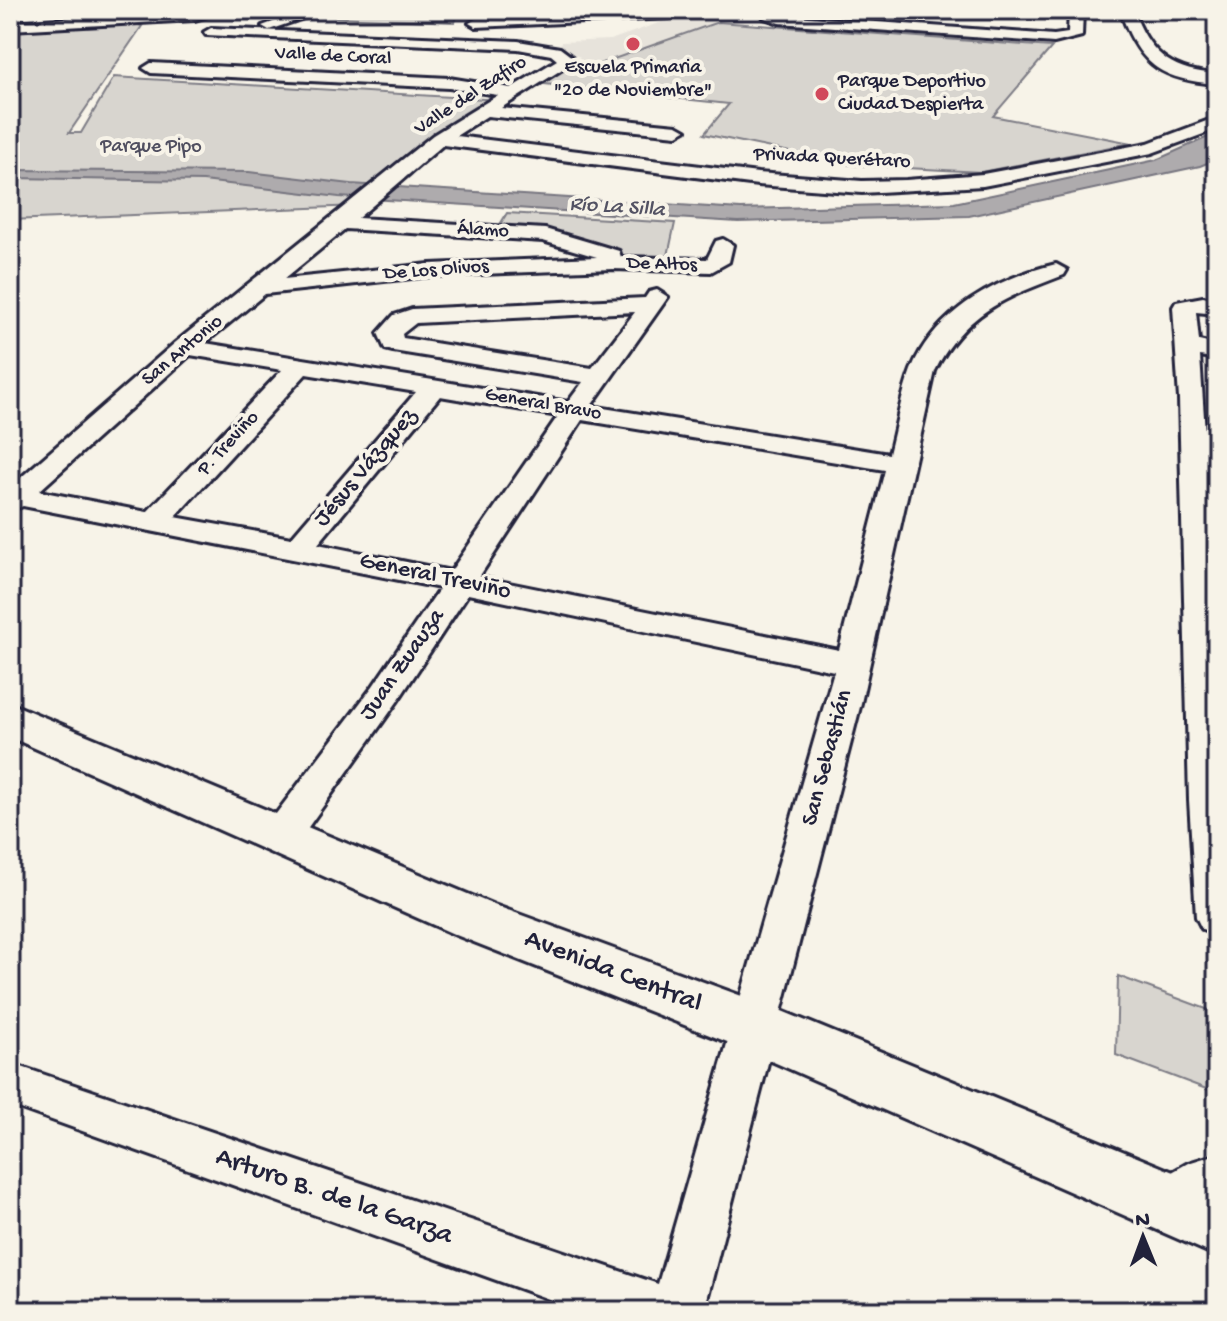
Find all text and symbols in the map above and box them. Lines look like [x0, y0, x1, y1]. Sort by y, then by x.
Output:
marker: Escuela Primaria "20 de Noviembre" [624, 35, 642, 53]
street label: Valle de Coral [273, 42, 392, 72]
street label: Valle del Zafiro [410, 51, 531, 141]
place label: Escuela Primaria "20 de Noviembre" [554, 57, 712, 103]
place label: Parque Deportivo Ciudad Despierta [837, 71, 986, 117]
marker: Parque Deportivo Ciudad Despierta [813, 85, 831, 103]
park label: Parque Pipo [99, 136, 202, 159]
street label: Privada Querétaro [752, 143, 911, 175]
water label: Río La Silla [569, 192, 667, 224]
street label: Álamo [456, 216, 510, 244]
street label: De Altos [625, 252, 698, 278]
street label: De Los Olivos [381, 256, 490, 286]
street label: San Antonio [138, 310, 228, 392]
street label: General Bravo [483, 383, 603, 427]
street label: Jésus Vázquez [308, 402, 425, 533]
street label: P. Treviño [193, 407, 265, 482]
street label: General Treviño [357, 547, 513, 607]
street label: Juan Zuauza [354, 603, 452, 726]
street label: San Sebastián [796, 686, 860, 829]
street label: Avenida Central [520, 923, 706, 1021]
street label: Arturo B. de la Garza [211, 1141, 458, 1254]
north arrow [1103, 1197, 1183, 1277]
text: N [1135, 1208, 1150, 1234]

